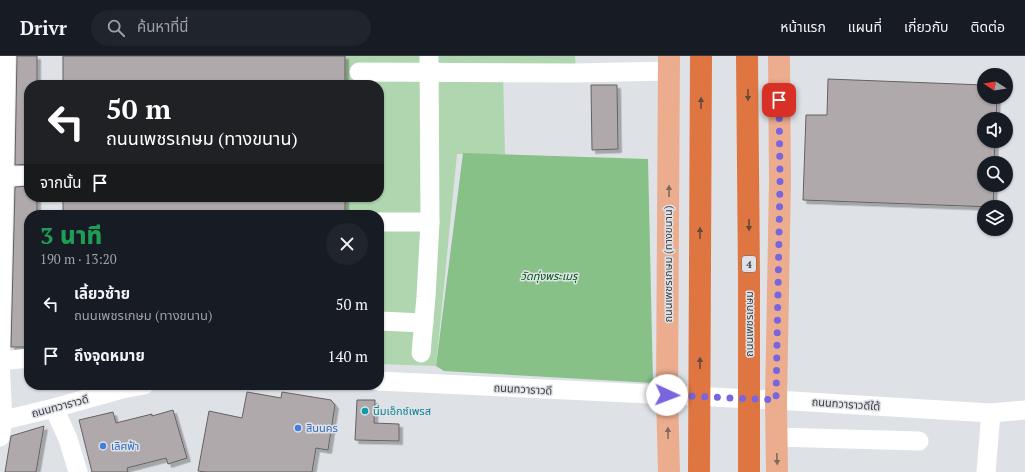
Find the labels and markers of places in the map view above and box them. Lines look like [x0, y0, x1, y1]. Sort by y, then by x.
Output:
pin [762, 83, 796, 117]
place label: นิ่มเอ็กซ์เพรส [373, 404, 431, 418]
marker: นิ่มเอ็กซ์เพรส [360, 406, 370, 416]
place label: สินนคร [306, 421, 338, 435]
marker: สินนคร [293, 423, 303, 433]
place label: เลิศฟ้า [111, 439, 139, 453]
marker: เลิศฟ้า [98, 441, 108, 451]

